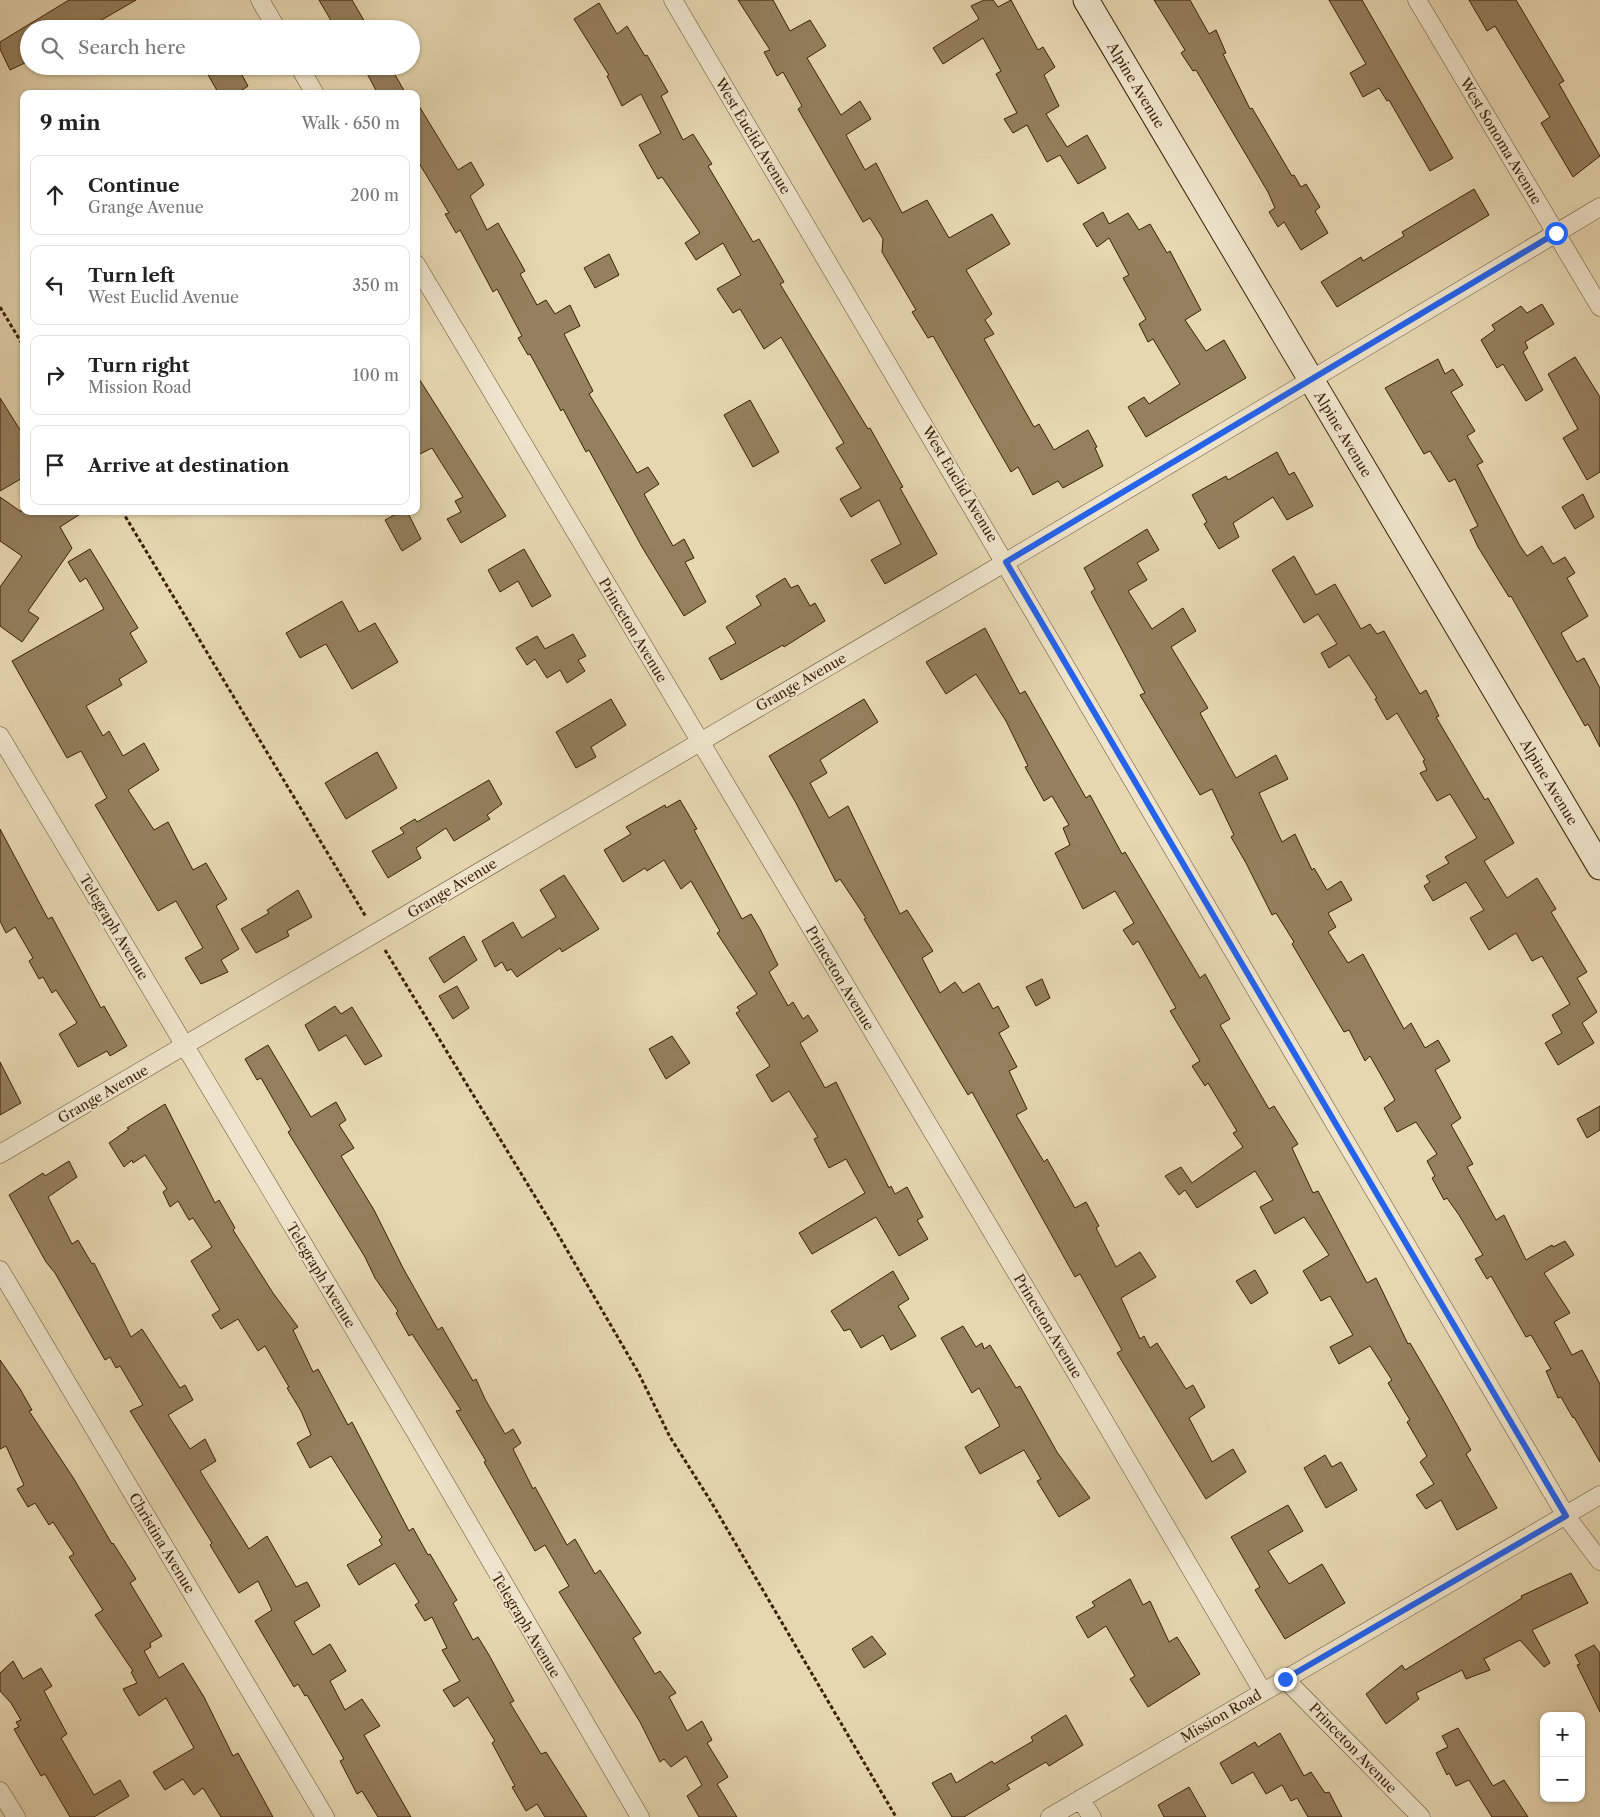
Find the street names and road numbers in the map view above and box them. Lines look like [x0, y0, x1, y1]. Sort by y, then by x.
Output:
street label: Alpine Avenue [1103, 38, 1169, 131]
street label: West Euclid Avenue [711, 74, 795, 197]
street label: West Sonoma Avenue [1456, 74, 1546, 208]
street label: Alpine Avenue [1310, 387, 1376, 480]
street label: West Euclid Avenue [918, 422, 1002, 545]
street label: Princeton Avenue [595, 575, 671, 686]
street label: Grange Avenue [753, 649, 850, 715]
street label: Alpine Avenue [1516, 735, 1582, 828]
street label: Grange Avenue [404, 854, 500, 922]
street label: Telegraph Avenue [75, 871, 153, 983]
street label: Princeton Avenue [802, 923, 878, 1034]
street label: Grange Avenue [55, 1061, 152, 1127]
street label: Telegraph Avenue [282, 1219, 360, 1331]
street label: Princeton Avenue [1010, 1271, 1086, 1382]
street label: Christina Avenue [125, 1490, 199, 1597]
street label: Telegraph Avenue [487, 1569, 565, 1681]
street label: Mission Road [1177, 1685, 1265, 1746]
street label: Princeton Avenue [1305, 1699, 1401, 1797]

